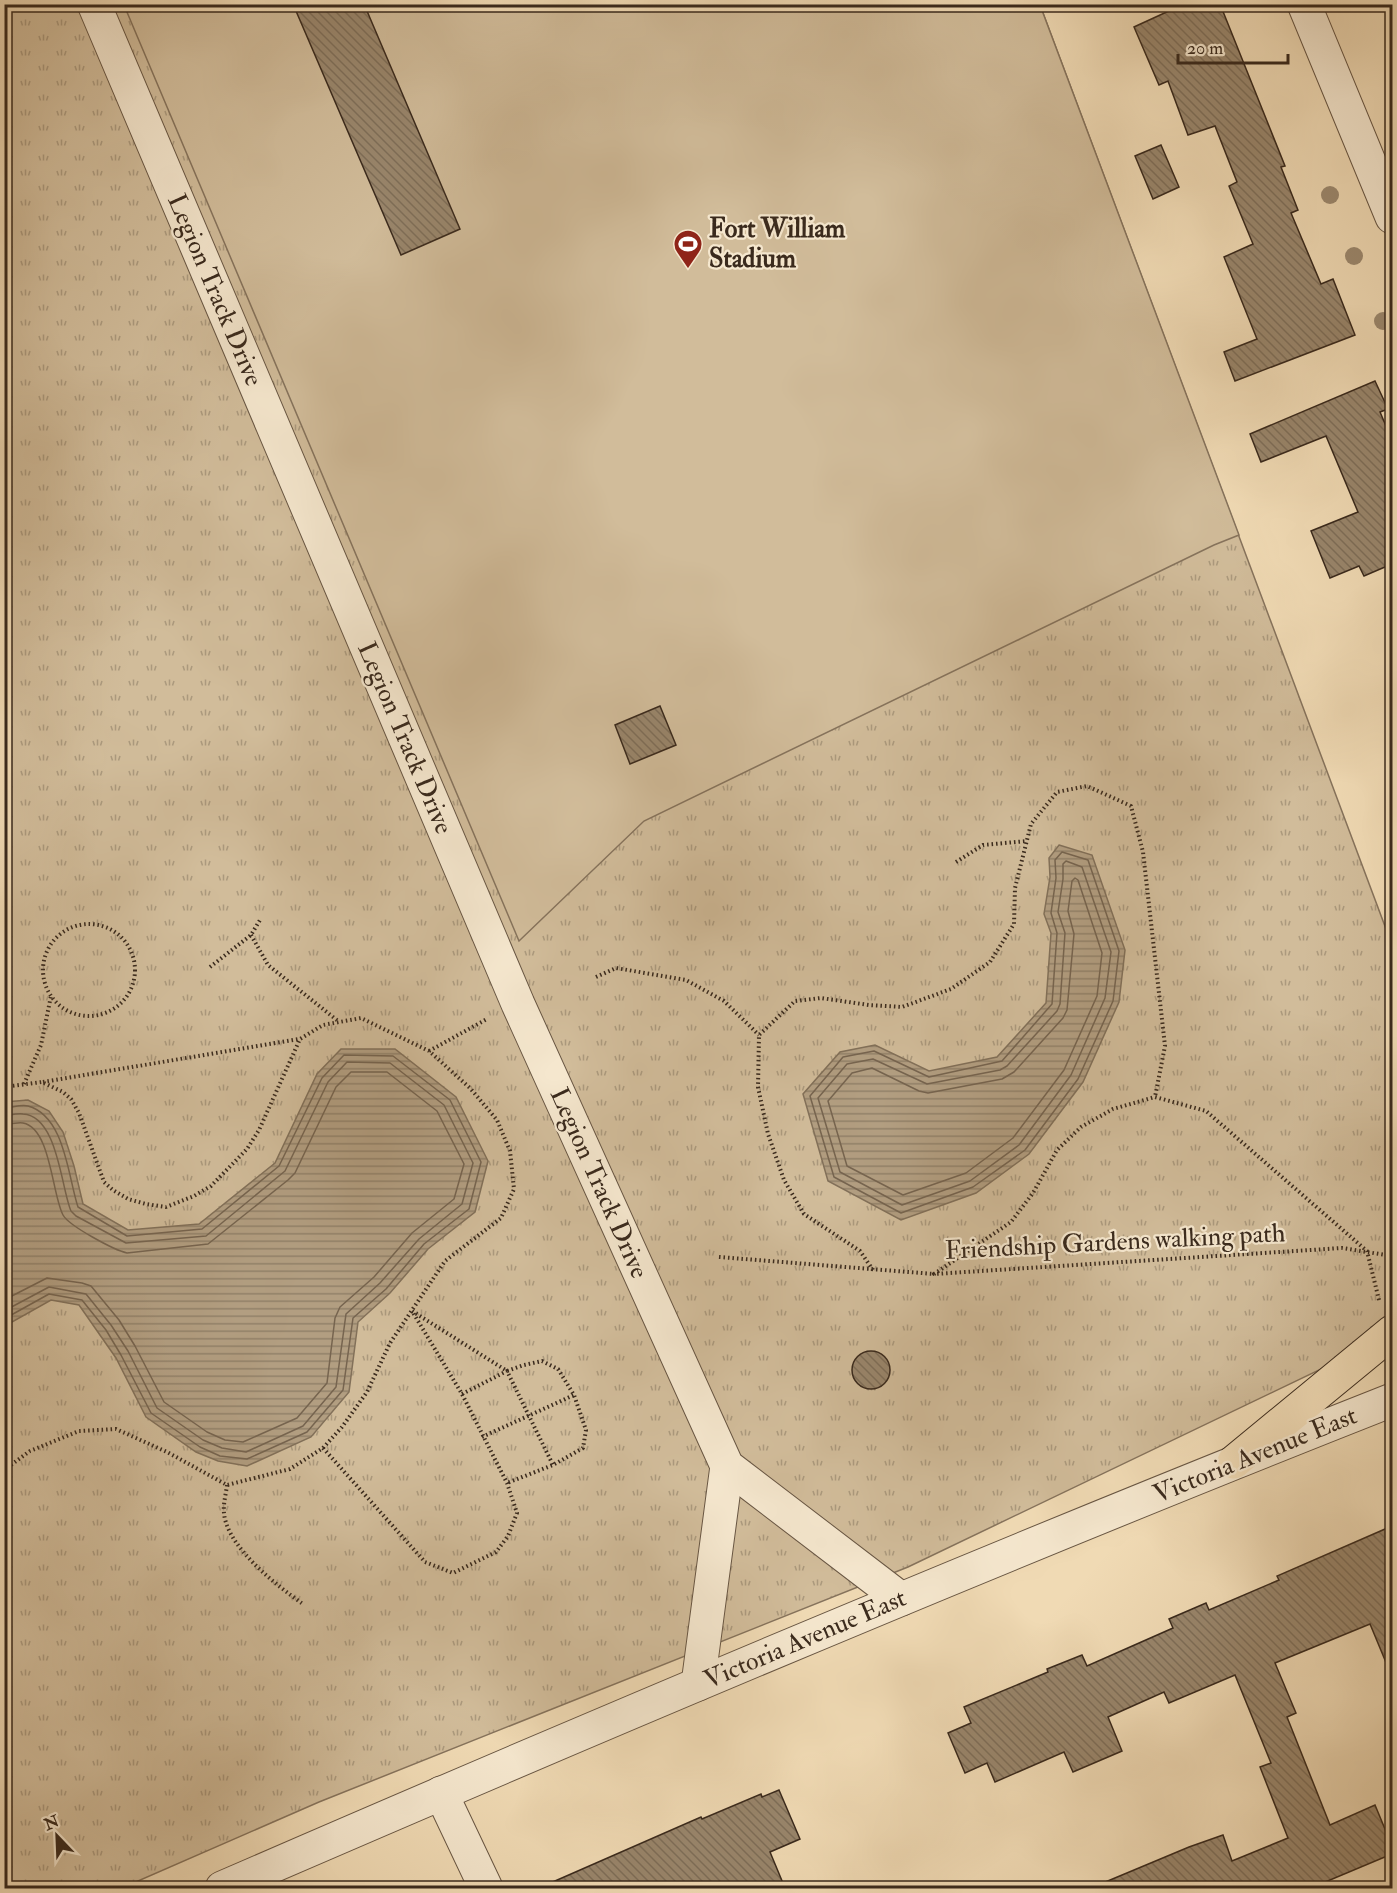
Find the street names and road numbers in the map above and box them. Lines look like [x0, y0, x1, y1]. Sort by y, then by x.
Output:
street label: Legion Track Drive [160, 189, 270, 391]
street label: Legion Track Drive [350, 637, 460, 839]
street label: Legion Track Drive [543, 1083, 655, 1283]
street label: Friendship Gardens walking path [944, 1217, 1286, 1268]
street label: Victoria Avenue East [1149, 1400, 1361, 1510]
street label: Victoria Avenue East [699, 1582, 911, 1696]

